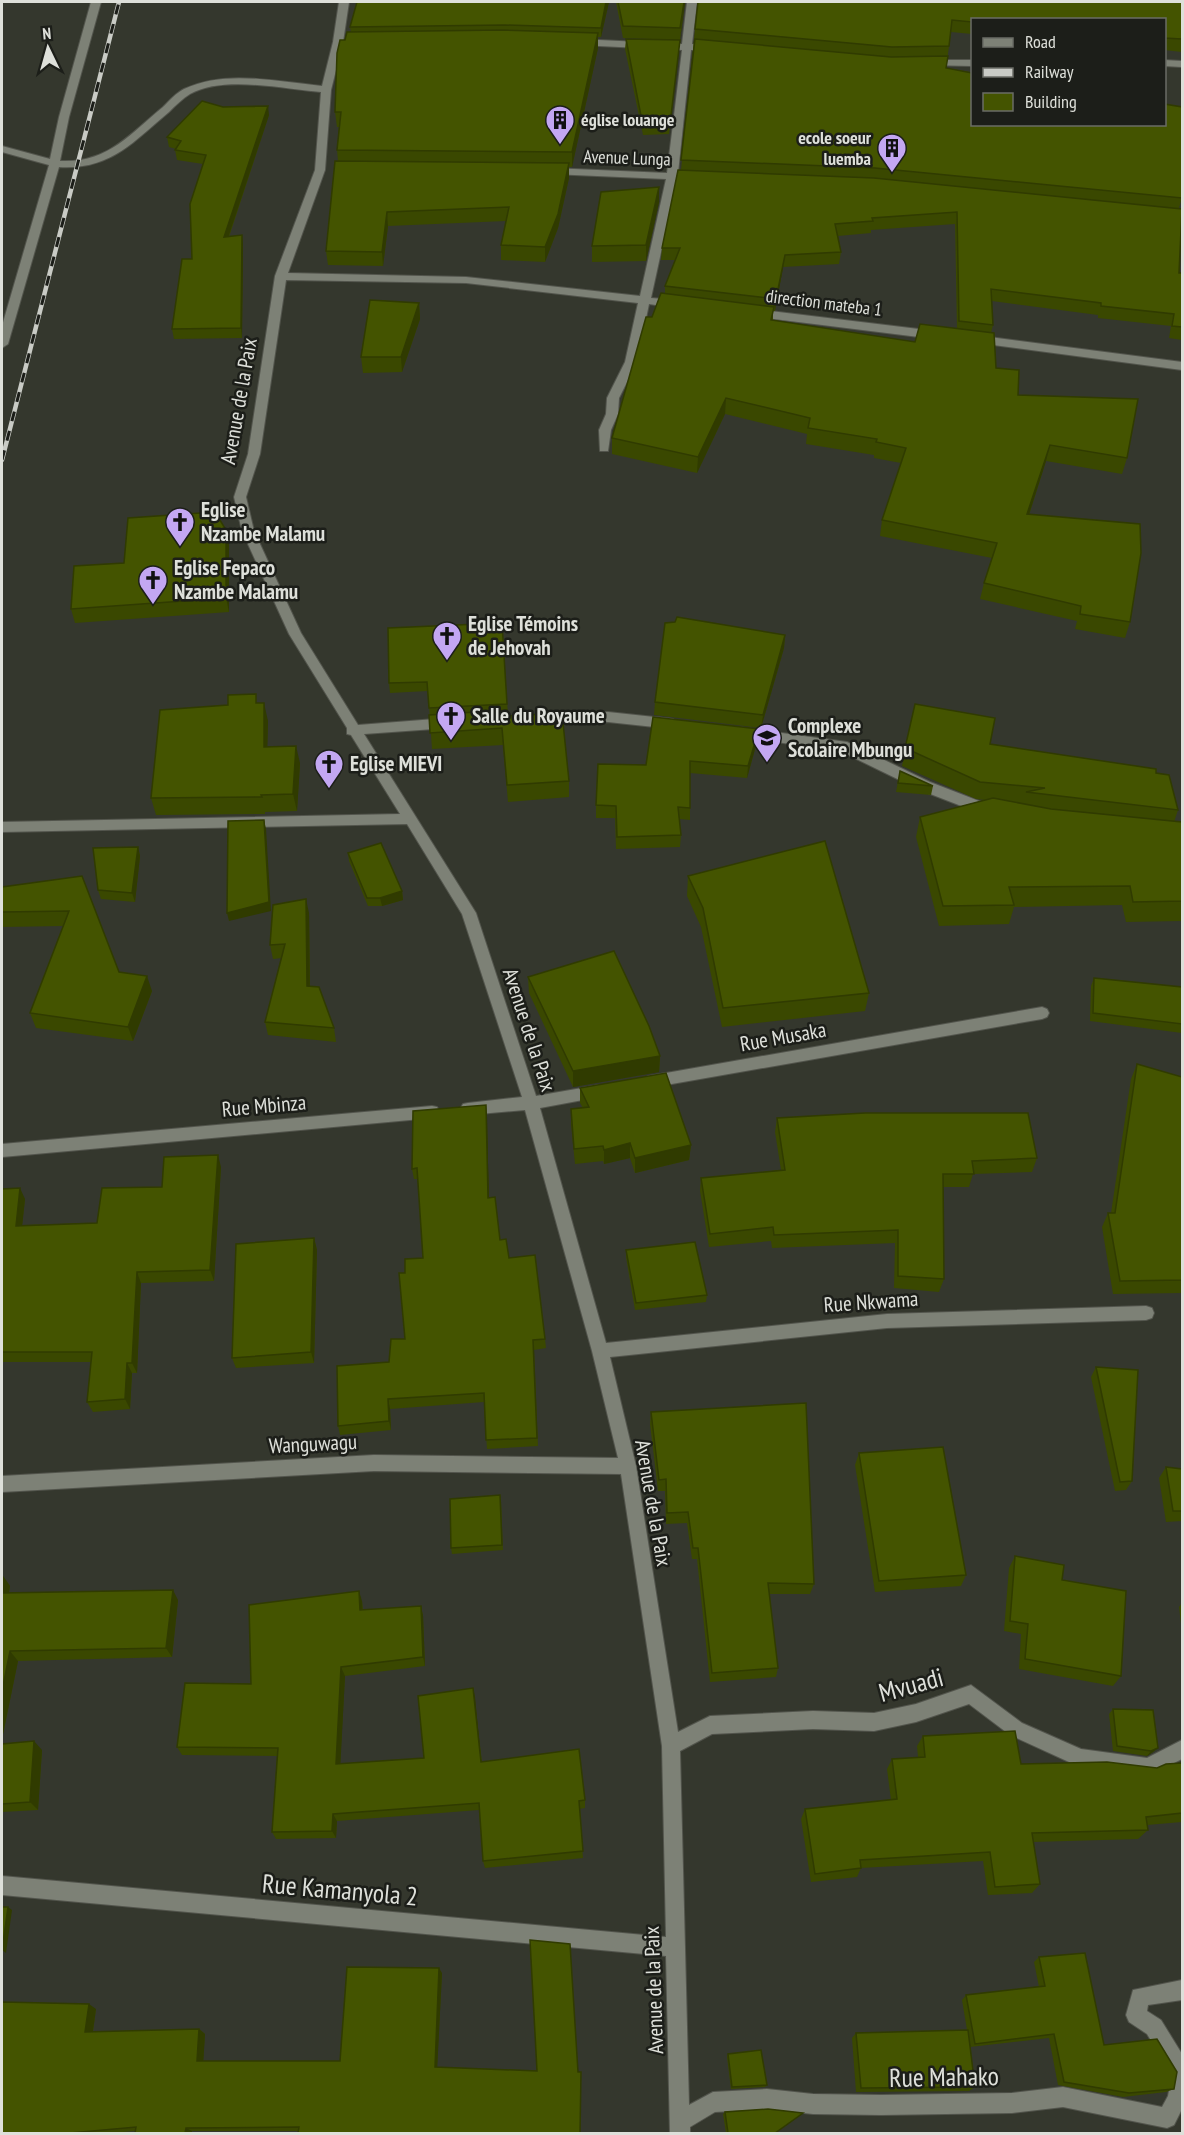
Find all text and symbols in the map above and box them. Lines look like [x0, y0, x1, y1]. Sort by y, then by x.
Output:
north arrow [18, 18, 78, 78]
legend [971, 18, 1166, 126]
text: N [42, 23, 52, 43]
text: Road [1025, 30, 1056, 53]
text: Railway [1025, 60, 1074, 83]
text: Building [1025, 90, 1077, 113]
building icon: église louange [544, 104, 576, 146]
place label: église louange [581, 108, 675, 131]
place label: ecole soeur luemba [798, 126, 872, 170]
building icon: ecole soeur luemba [876, 132, 908, 174]
street label: Avenue Lunga [583, 144, 671, 171]
street label: direction mateba 1 [765, 284, 883, 321]
street label: Avenue de la Paix [214, 335, 263, 466]
place label: Eglise Nzambe Malamu [201, 496, 325, 547]
church icon: Eglise Nzambe Malamu [164, 506, 196, 548]
place label: Eglise Fepaco Nzambe Malamu [174, 554, 298, 605]
church icon: Eglise Fepaco Nzambe Malamu [137, 564, 169, 606]
place label: Eglise Témoins de Jehovah [468, 610, 578, 661]
church icon: Eglise Témoins de Jehovah [431, 620, 463, 662]
church icon: Salle du Royaume [435, 700, 467, 742]
place label: Salle du Royaume [472, 702, 605, 729]
place label: Complexe Scolaire Mbungu [788, 712, 912, 763]
school or university icon: Complexe Scolaire Mbungu [751, 722, 783, 764]
church icon: Eglise MIEVI [313, 748, 345, 790]
place label: Eglise MIEVI [350, 750, 442, 777]
street label: Avenue de la Paix [497, 965, 562, 1095]
street label: Rue Musaka [738, 1016, 828, 1057]
street label: Rue Mbinza [221, 1088, 307, 1123]
street label: Rue Nkwama [823, 1285, 919, 1318]
street label: Wanguwagu [268, 1428, 358, 1459]
street label: Avenue de la Paix [629, 1438, 678, 1569]
street label: Mvuadi [875, 1660, 947, 1709]
street label: Rue Kamanyola 2 [261, 1866, 419, 1913]
street label: Avenue de la Paix [638, 1925, 669, 2054]
street label: Rue Mahako [889, 2059, 999, 2094]

